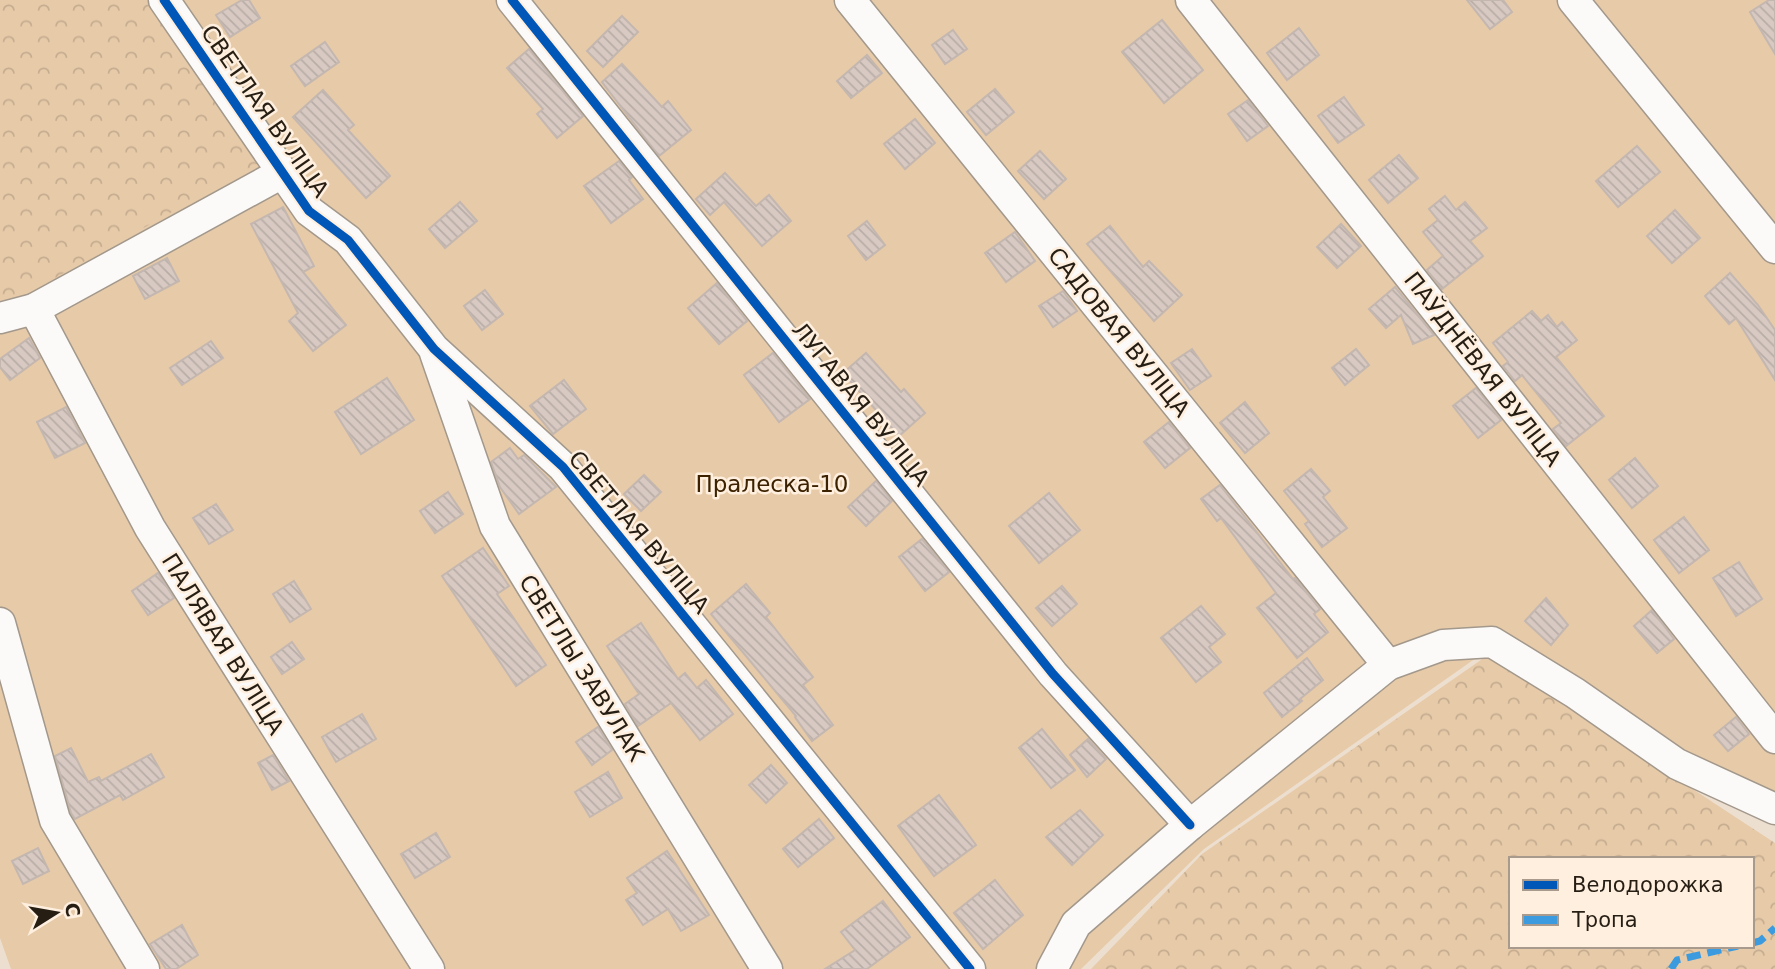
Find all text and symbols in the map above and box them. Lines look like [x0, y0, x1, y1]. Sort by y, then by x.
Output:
street label: СВЕТЛАЯ ВУЛІЦА [196, 20, 334, 202]
street label: САДОВАЯ ВУЛІЦА [1043, 242, 1195, 422]
street label: ПАЎДНЁВАЯ ВУЛІЦА [1399, 266, 1568, 471]
street label: ЛУГАВАЯ ВУЛІЦА [787, 317, 935, 491]
street label: СВЕТЛАЯ ВУЛІЦА [563, 445, 715, 619]
park label: Пралеска-10 [695, 471, 849, 497]
street label: ПАЛЯВАЯ ВУЛІЦА [157, 549, 289, 740]
street label: СВЕТЛЫ ЗАВУЛАК [514, 570, 650, 766]
legend [1509, 857, 1754, 948]
text: Велодорожка [1572, 873, 1724, 897]
north arrow [21, 878, 91, 948]
text: С [61, 901, 85, 919]
text: Тропа [1571, 908, 1638, 932]

